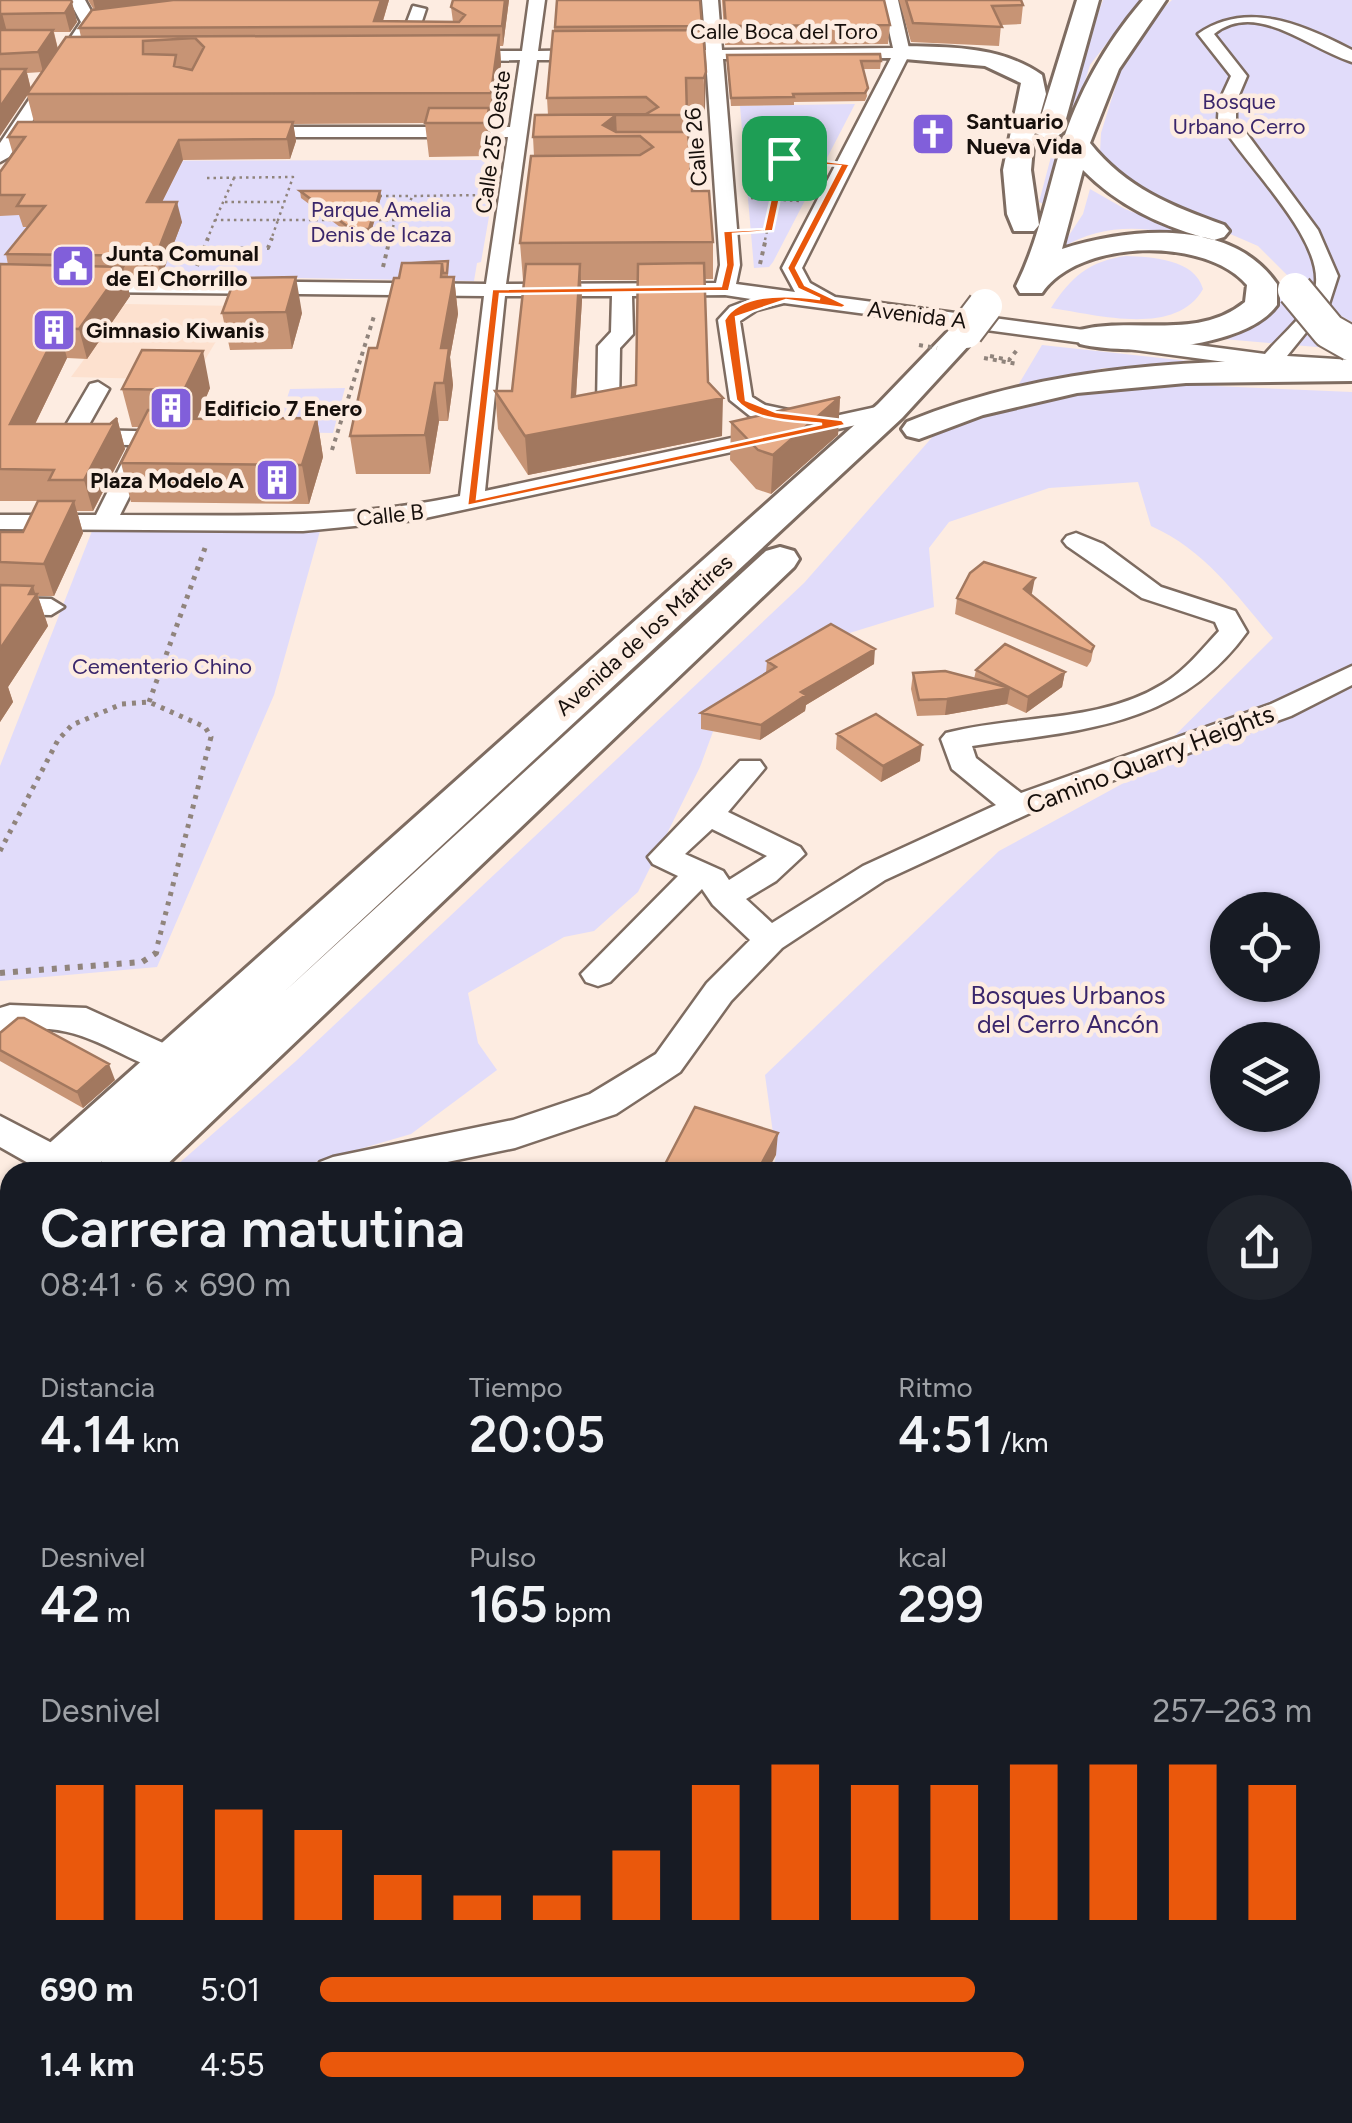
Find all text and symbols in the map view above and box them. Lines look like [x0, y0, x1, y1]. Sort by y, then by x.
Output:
street label: Calle Boca del Toro [690, 18, 878, 45]
street label: Calle 25 Oeste [470, 69, 516, 215]
park label: Bosque Urbano Cerro [1172, 88, 1306, 140]
street label: Calle 26 [679, 106, 713, 188]
place label: Santuario Nueva Vida [966, 108, 1083, 160]
church icon: Santuario Nueva Vida [910, 111, 956, 157]
pin [742, 116, 827, 201]
icon: arrive [757, 131, 812, 186]
park label: Parque Amelia Denis de Icaza [310, 196, 452, 248]
place label: Junta Comunal de El Chorrillo [106, 240, 259, 292]
public building icon: Junta Comunal de El Chorrillo [50, 243, 96, 289]
street label: Avenida A [866, 296, 968, 334]
building icon: Gimnasio Kiwanis [31, 307, 77, 353]
place label: Gimnasio Kiwanis [86, 317, 264, 344]
building icon: Edificio 7 Enero [148, 385, 194, 431]
place label: Edificio 7 Enero [204, 395, 362, 422]
building icon: Plaza Modelo A [254, 457, 300, 503]
place label: Plaza Modelo A [90, 467, 244, 494]
street label: Calle B [355, 498, 425, 532]
street label: Avenida de los Mártires [550, 548, 738, 722]
park label: Cementerio Chino [72, 653, 252, 680]
street label: Camino Quarry Heights [1022, 698, 1278, 820]
map controls [1210, 892, 1320, 1132]
button: locate [1210, 892, 1320, 1002]
park label: Bosques Urbanos del Cerro Ancón [971, 980, 1165, 1039]
button: layers [1210, 1022, 1320, 1132]
text: Carrera matutina [40, 1195, 465, 1261]
button: share [1207, 1195, 1312, 1300]
text: 08:41 · 6 × 690 m [40, 1266, 291, 1304]
text: Distancia [40, 1370, 155, 1404]
text: Tiempo [469, 1370, 563, 1404]
text: Ritmo [898, 1370, 973, 1404]
text: 4.14 [40, 1404, 135, 1465]
text: 20:05 [469, 1404, 605, 1465]
text: 4:51 [898, 1404, 993, 1465]
text: km [135, 1425, 180, 1459]
text: /km [993, 1425, 1049, 1459]
text: Desnivel [40, 1540, 145, 1574]
text: Pulso [469, 1540, 536, 1574]
text: kcal [898, 1540, 947, 1574]
text: 42 [40, 1574, 100, 1635]
text: 165 [469, 1574, 548, 1635]
text: 299 [898, 1574, 984, 1635]
text: m [100, 1595, 131, 1629]
text: bpm [548, 1595, 611, 1629]
text: Desnivel [40, 1692, 160, 1730]
text: 257–263 m [1152, 1692, 1312, 1730]
text: 690 m [40, 1971, 133, 2009]
text: 5:01 [200, 1971, 260, 2009]
text: 1.4 km [40, 2046, 134, 2084]
text: 4:55 [200, 2046, 265, 2084]

